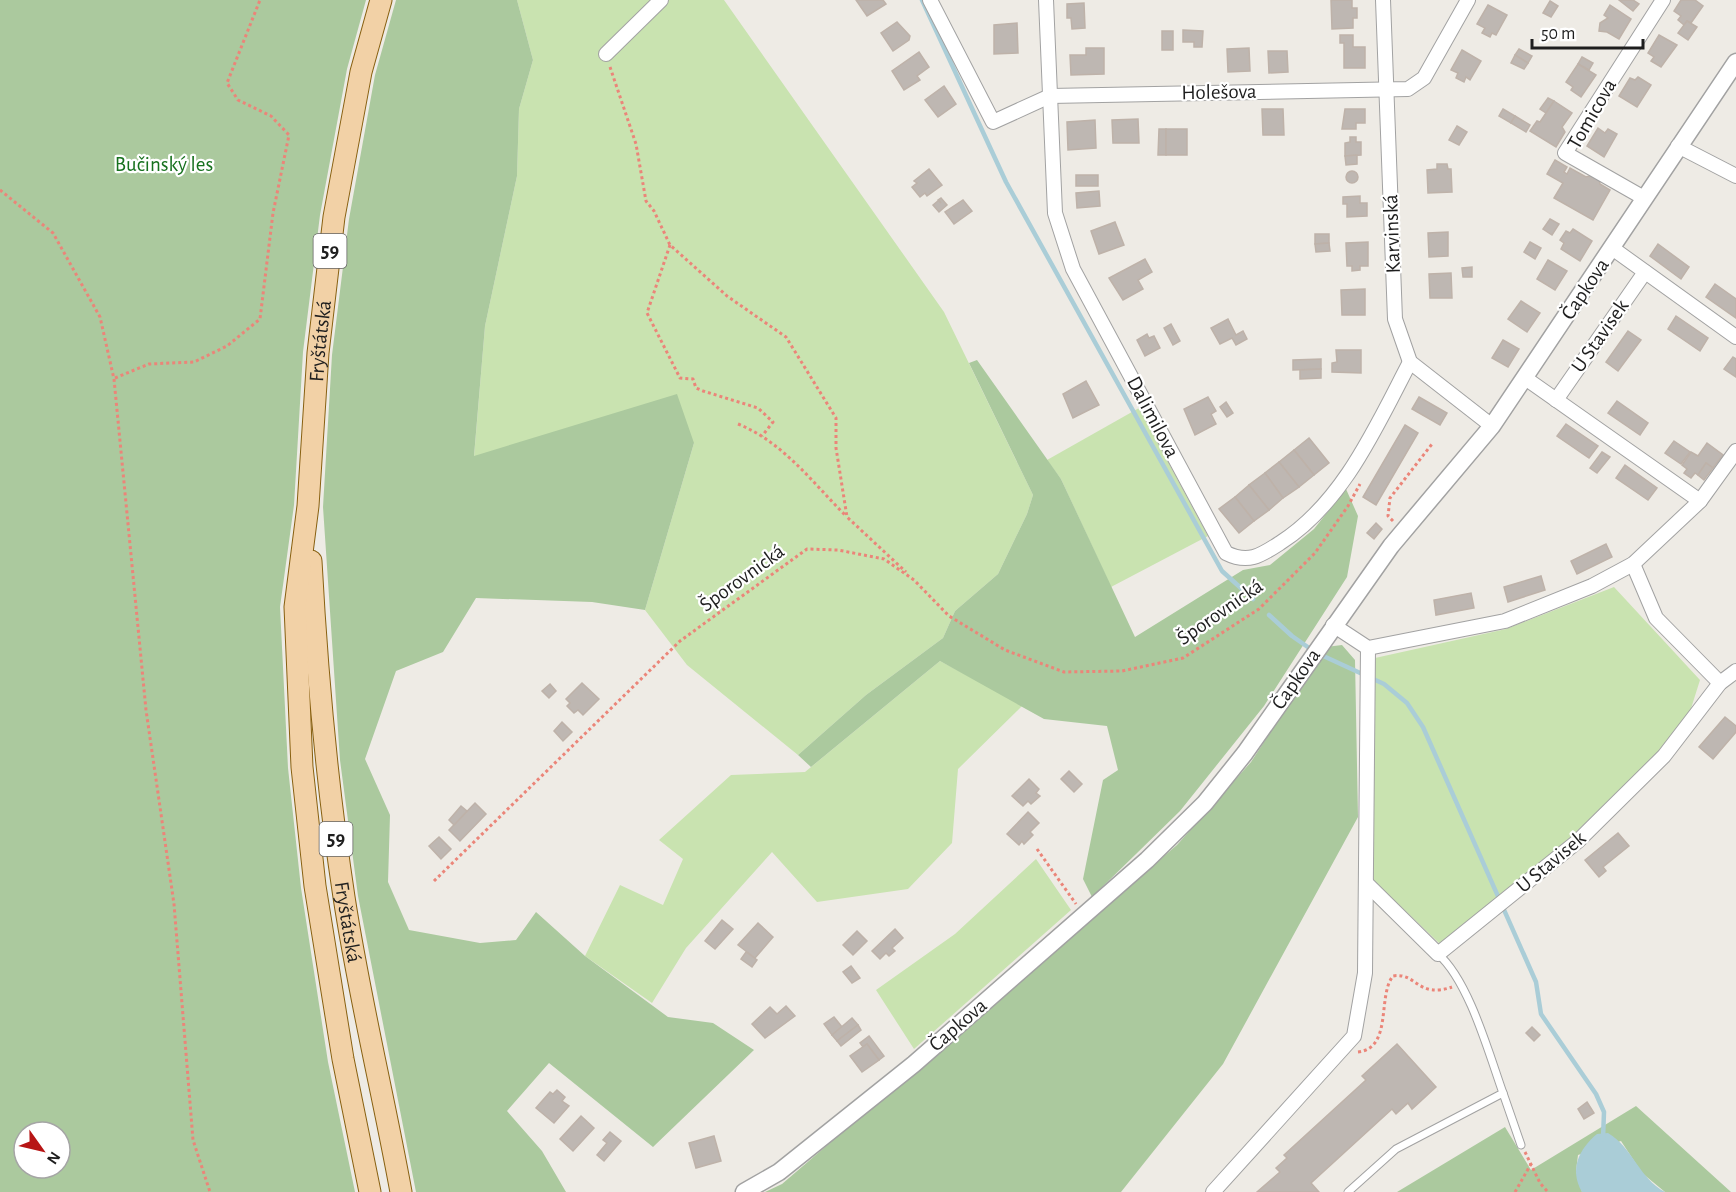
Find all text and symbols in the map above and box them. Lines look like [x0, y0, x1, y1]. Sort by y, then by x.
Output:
scale bar [1532, 12, 1643, 50]
text: 50 m [1541, 25, 1575, 43]
street label: Tomicova [1564, 75, 1621, 153]
street label: Holešova [1181, 81, 1257, 103]
park label: Bučinský les [115, 154, 213, 175]
street label: Karvinská [1380, 194, 1404, 274]
road number: 59 [314, 234, 346, 268]
street label: Čapkova [1555, 253, 1613, 323]
street label: U Stavisek [1567, 295, 1633, 376]
street label: Fryštátská [306, 299, 335, 383]
street label: Dalimilova [1123, 373, 1183, 461]
street label: Šporovnická [695, 539, 789, 616]
street label: Šporovnická [1172, 573, 1267, 649]
street label: Čapkova [1266, 643, 1325, 713]
road number: 59 [320, 822, 352, 856]
street label: U Stavisek [1512, 827, 1590, 897]
street label: Fryštátská [331, 880, 365, 964]
street label: Čapkova [924, 993, 991, 1056]
north arrow [12, 1120, 72, 1180]
text: N [44, 1149, 63, 1167]

